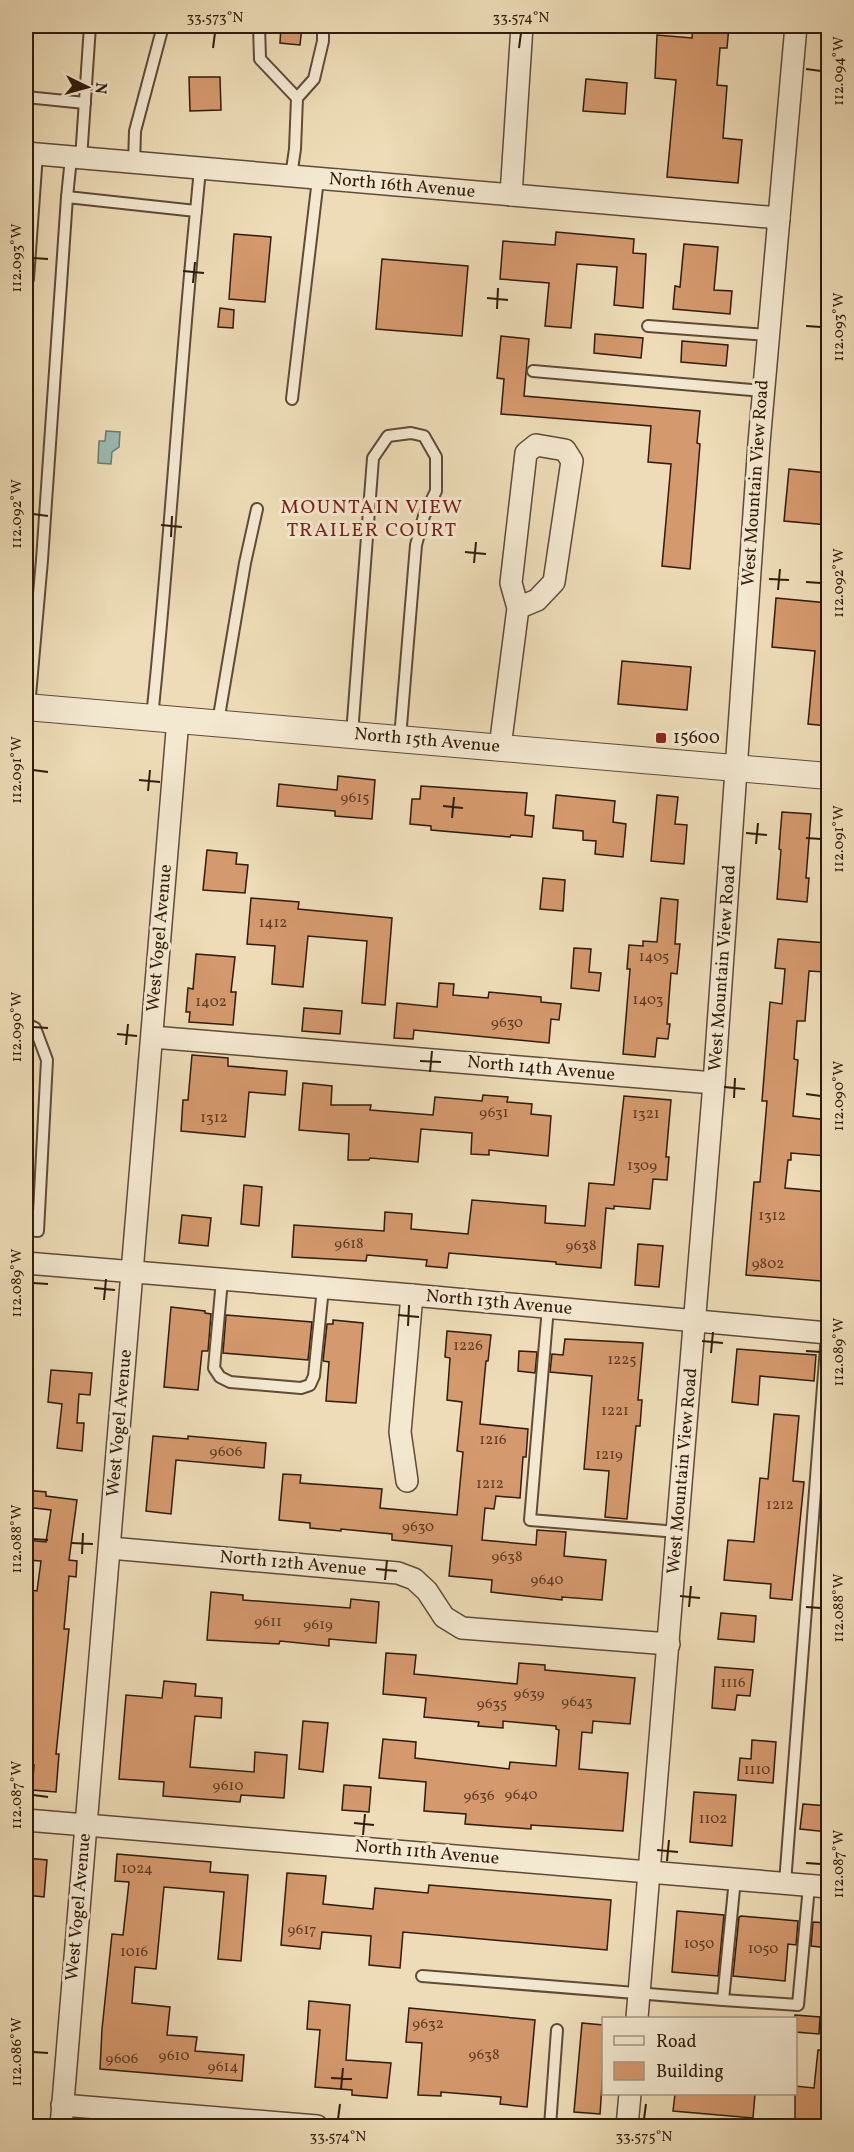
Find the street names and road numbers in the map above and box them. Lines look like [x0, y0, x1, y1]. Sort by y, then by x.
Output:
street label: North 16th Avenue [328, 167, 476, 205]
street label: West Mountain View Road [736, 379, 776, 587]
street label: North 15th Avenue [353, 722, 501, 760]
street label: West Vogel Avenue [141, 863, 179, 1013]
street label: West Mountain View Road [703, 864, 743, 1072]
street label: North 14th Avenue [466, 1050, 616, 1088]
street label: North 13th Avenue [425, 1284, 573, 1322]
street label: West Vogel Avenue [101, 1348, 139, 1498]
street label: West Mountain View Road [662, 1367, 704, 1575]
street label: North 12th Avenue [219, 1545, 367, 1583]
street label: West Vogel Avenue [60, 1832, 98, 1982]
street label: North 11th Avenue [354, 1834, 500, 1872]

